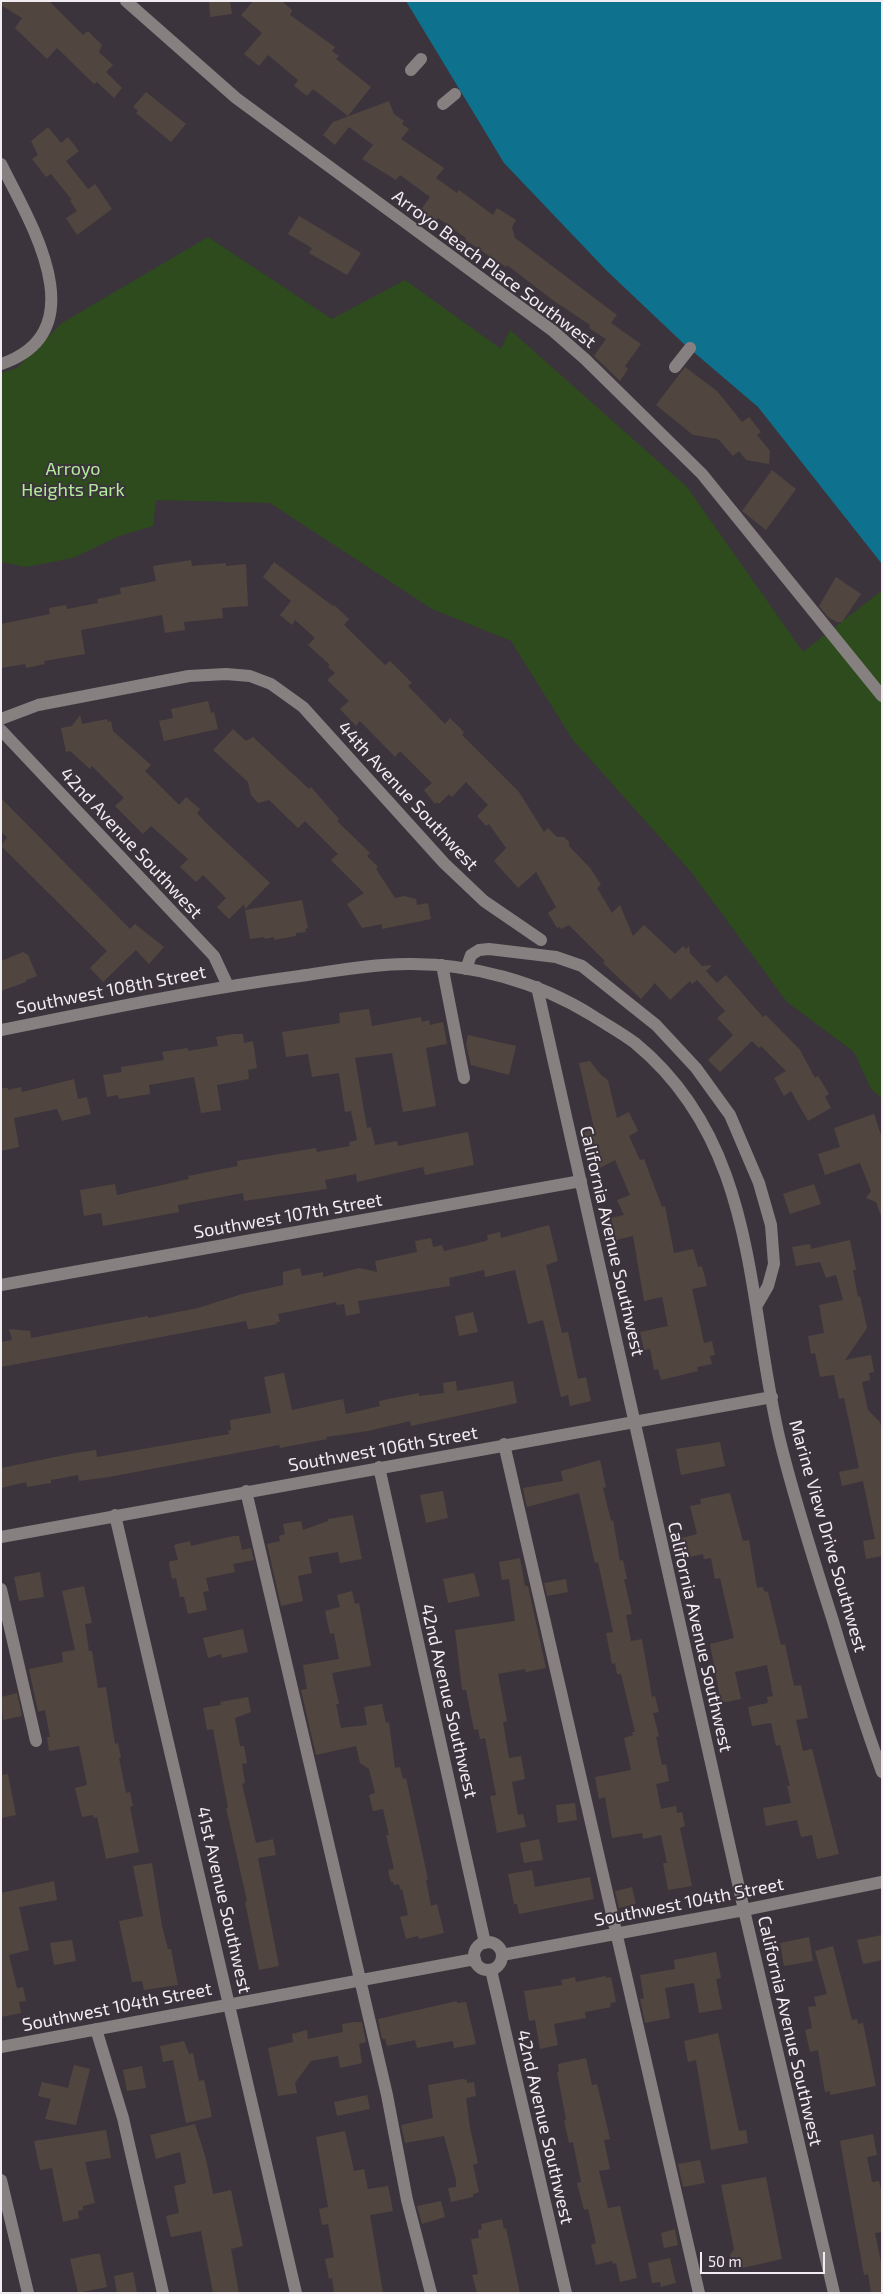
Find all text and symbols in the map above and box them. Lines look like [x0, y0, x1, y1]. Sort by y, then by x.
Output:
street label: Arroyo Beach Place Southwest [388, 185, 600, 353]
park label: Arroyo Heights Park [21, 458, 125, 500]
street label: 44th Avenue Southwest [333, 717, 483, 875]
street label: 42nd Avenue Southwest [55, 763, 207, 923]
street label: Southwest 108th Street [14, 961, 208, 1019]
street label: California Avenue Southwest [575, 1124, 649, 1358]
street label: Southwest 107th Street [192, 1189, 384, 1243]
street label: Marine View Drive Southwest [784, 1417, 872, 1655]
street label: Southwest 106th Street [287, 1422, 479, 1476]
street label: California Avenue Southwest [663, 1520, 737, 1754]
street label: 42nd Avenue Southwest [416, 1602, 482, 1800]
street label: 41st Avenue Southwest [192, 1805, 256, 1995]
street label: Southwest 104th Street [592, 1873, 786, 1931]
street label: California Avenue Southwest [753, 1914, 827, 2148]
street label: Southwest 104th Street [20, 1978, 214, 2036]
street label: 42nd Avenue Southwest [512, 2028, 578, 2226]
scale bar [703, 2242, 828, 2274]
text: 50 m [708, 2252, 742, 2270]

